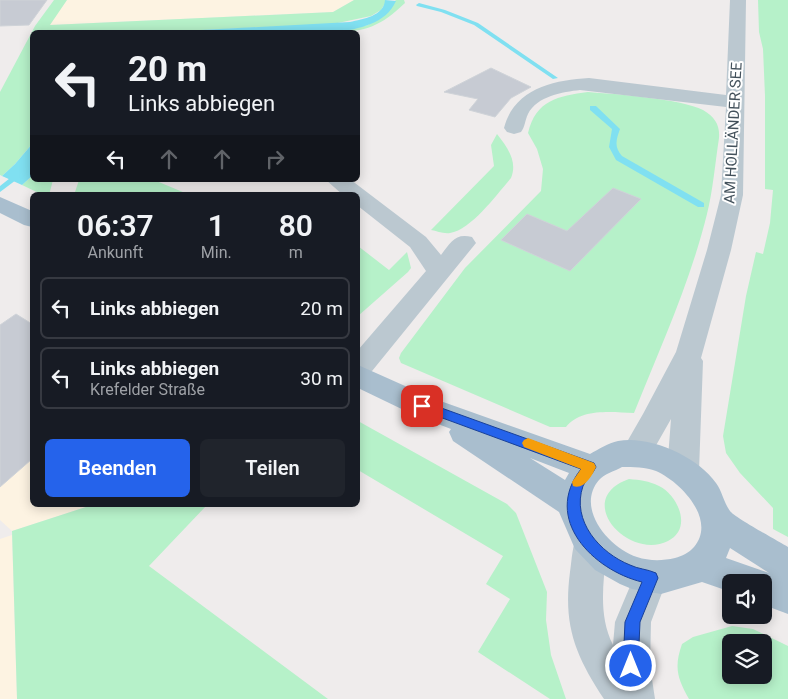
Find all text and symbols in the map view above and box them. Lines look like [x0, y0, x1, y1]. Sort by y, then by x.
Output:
text: 20 m [128, 49, 207, 90]
icon: left [45, 50, 110, 115]
street label: AM HOLLÄNDER SEE [720, 61, 746, 204]
text: Links abbiegen [128, 91, 275, 116]
icon: left [102, 145, 130, 173]
icon: ahead [155, 145, 183, 173]
icon: ahead [208, 145, 236, 173]
icon: right [261, 145, 289, 173]
text: 06:37 [77, 208, 154, 243]
text: 1 [208, 208, 225, 243]
text: 80 [279, 208, 313, 243]
text: Ankunft [87, 243, 143, 262]
text: Min. [201, 243, 232, 262]
text: m [289, 243, 303, 262]
icon: left [47, 294, 75, 322]
text: Links abbiegen [90, 297, 219, 320]
text: 20 m [300, 297, 343, 320]
text: Links abbiegen [90, 357, 219, 380]
icon: left [47, 364, 75, 392]
text: 30 m [300, 367, 343, 390]
text: Krefelder Straße [90, 380, 205, 399]
pin [401, 385, 443, 427]
icon: arrive [408, 392, 436, 420]
button: Beenden [45, 439, 190, 497]
button: Teilen [200, 439, 345, 497]
map controls [722, 574, 772, 684]
button: sound [722, 574, 772, 624]
button: layers [722, 634, 772, 684]
position arrow [604, 639, 656, 691]

